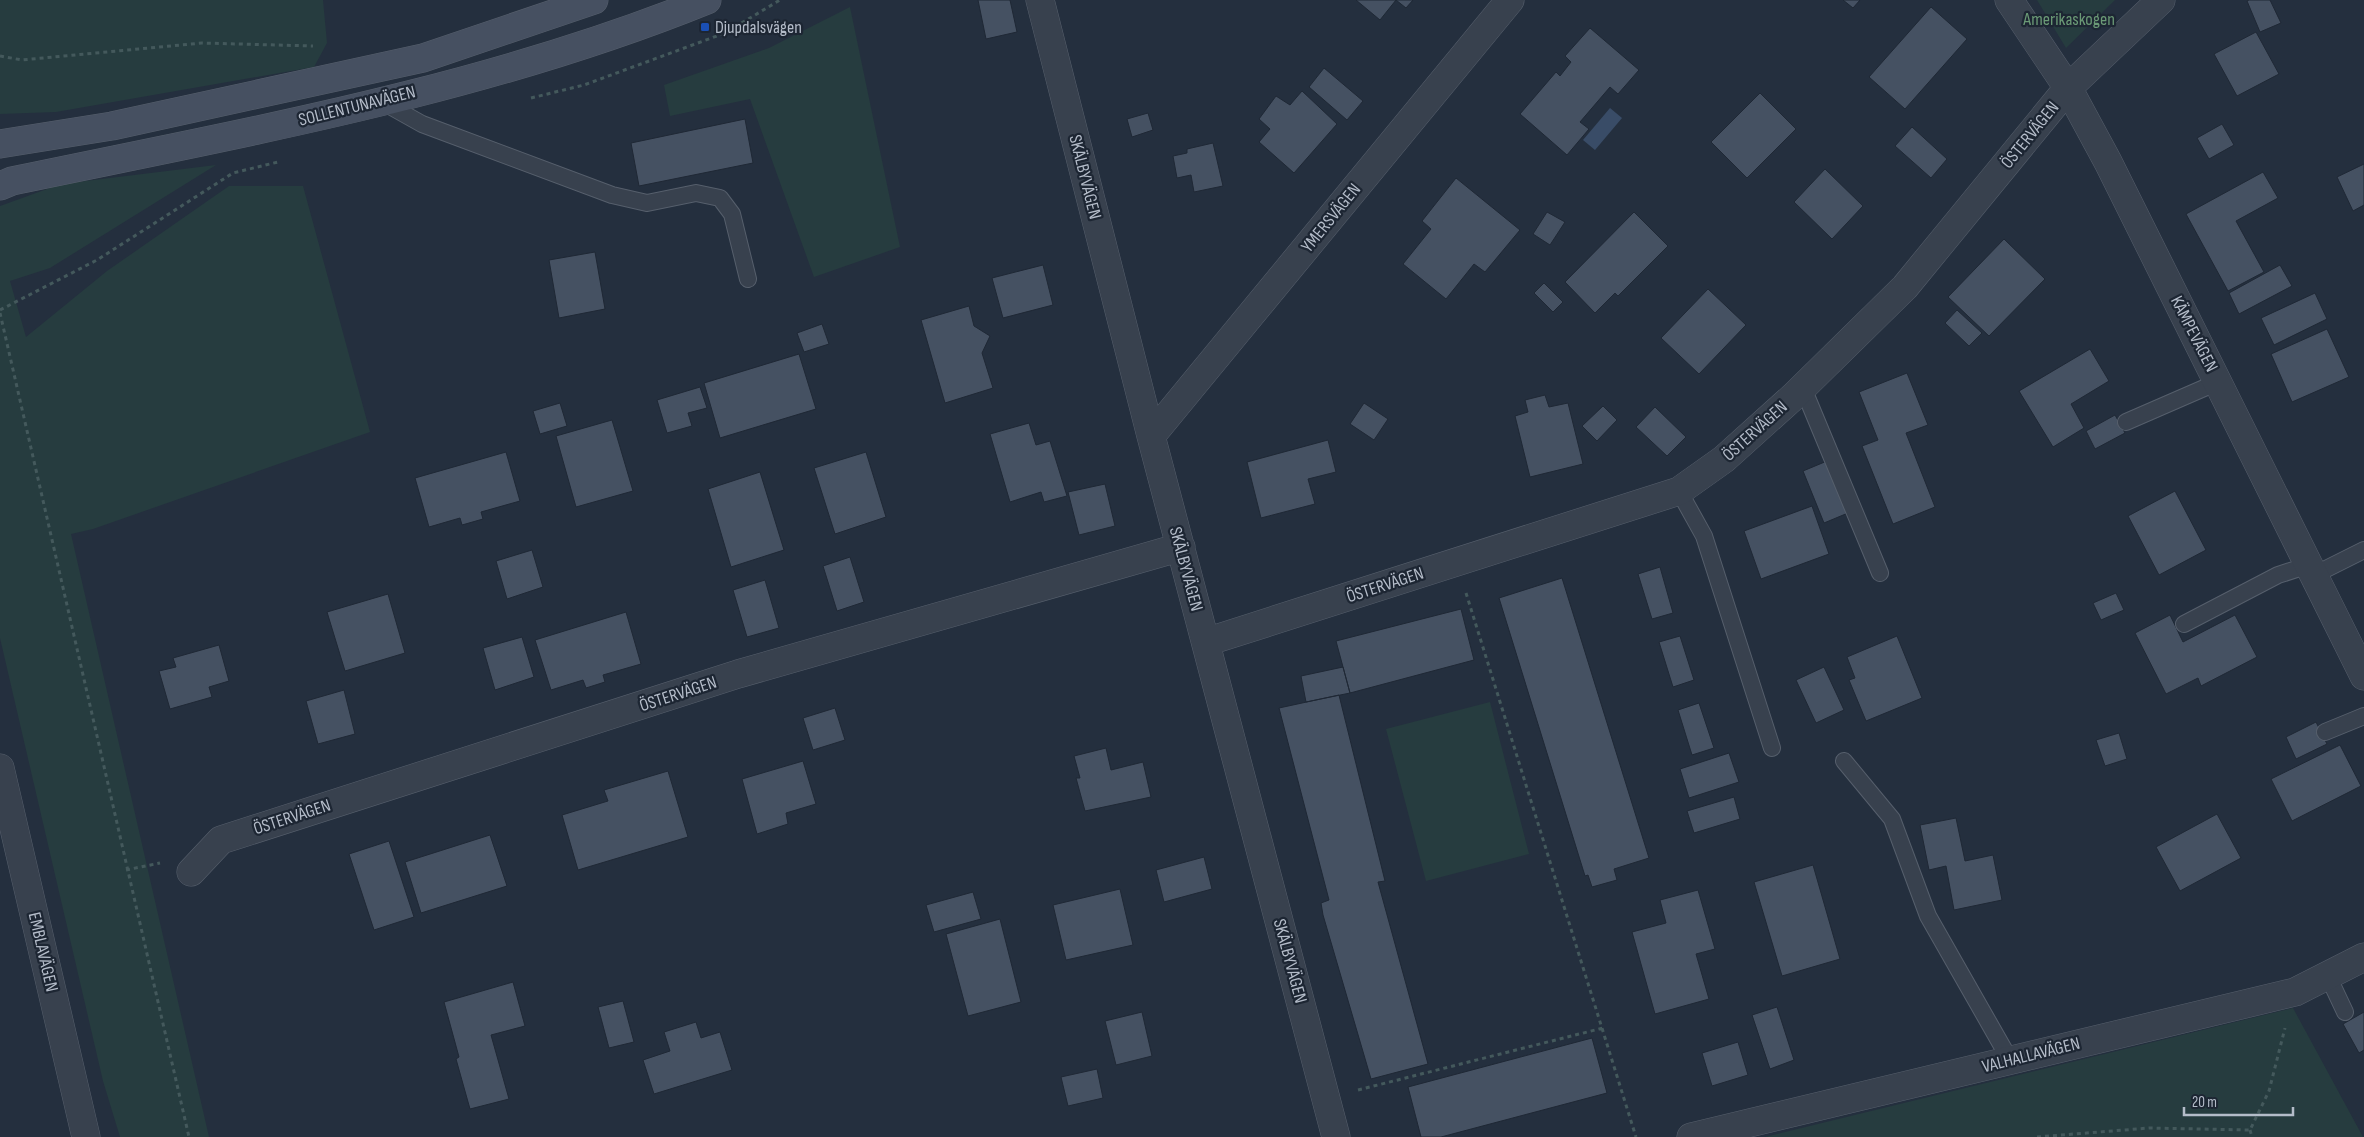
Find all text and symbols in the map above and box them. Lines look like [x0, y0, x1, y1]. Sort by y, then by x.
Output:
park label: Amerikaskogen [2022, 9, 2115, 30]
place label: Djupdalsvägen [715, 17, 802, 38]
marker: Djupdalsvägen [699, 21, 711, 33]
street label: SOLLENTUNAVÄGEN [296, 81, 418, 131]
street label: ÖSTERVÄGEN [1997, 97, 2063, 173]
street label: SKÄLBYVÄGEN [1064, 133, 1106, 221]
street label: YMERSVÄGEN [1297, 179, 1365, 257]
street label: KÄMPEVÄGEN [2166, 293, 2222, 375]
street label: ÖSTERVÄGEN [1718, 396, 1792, 466]
street label: SKÄLBYVÄGEN [1165, 525, 1207, 613]
street label: ÖSTERVÄGEN [1344, 563, 1426, 607]
street label: ÖSTERVÄGEN [637, 672, 719, 716]
street label: ÖSTERVÄGEN [251, 795, 333, 839]
street label: EMBLAVÄGEN [24, 910, 62, 994]
street label: SKÄLBYVÄGEN [1269, 917, 1311, 1005]
street label: VALHALLAVÄGEN [1980, 1033, 2082, 1077]
scale bar [2184, 1084, 2293, 1116]
text: 20 m [2192, 1093, 2217, 1112]

